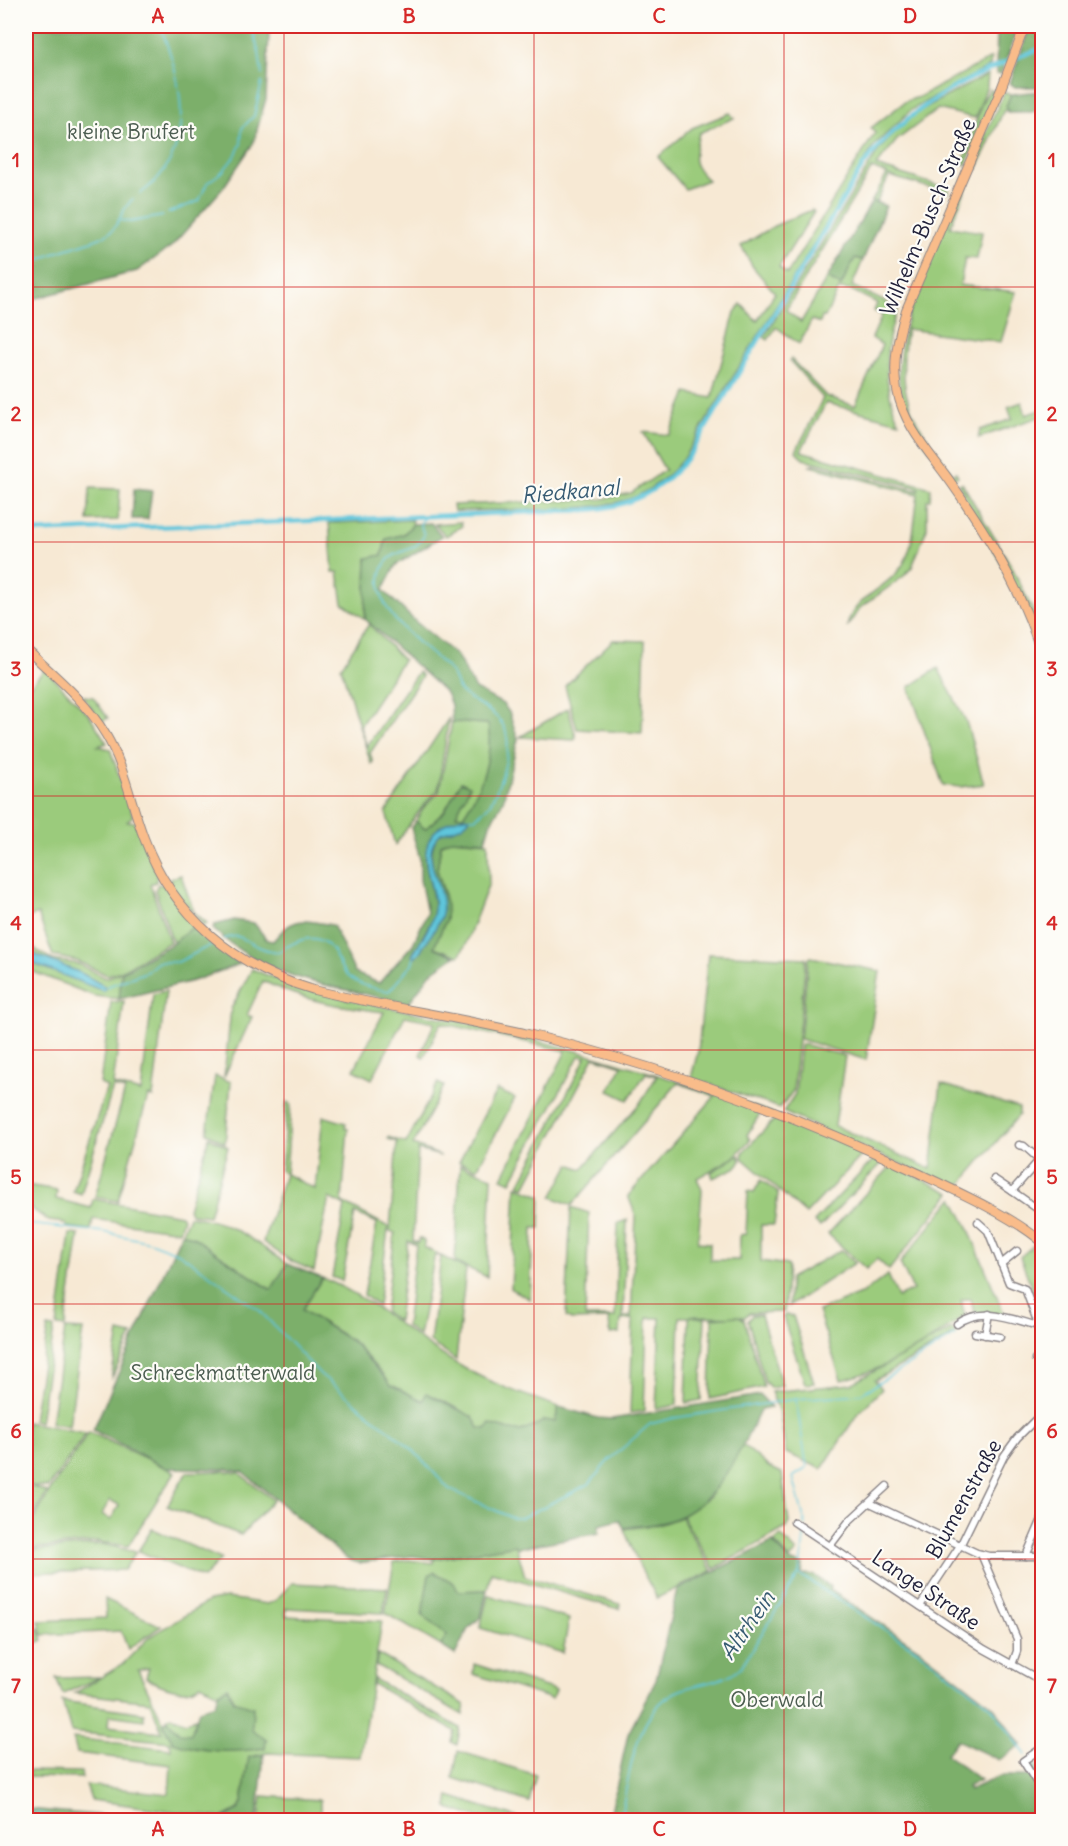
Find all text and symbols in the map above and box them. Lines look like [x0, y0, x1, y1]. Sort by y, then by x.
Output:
text: A [152, 3, 165, 28]
text: B [402, 3, 416, 28]
text: C [652, 3, 666, 28]
text: D [903, 3, 917, 28]
street label: Wilhelm-Busch-Straße [874, 114, 981, 320]
park label: kleine Brufert [67, 118, 195, 145]
text: 1 [12, 147, 20, 172]
text: 1 [1048, 147, 1056, 172]
text: 2 [11, 401, 22, 426]
text: 2 [1047, 401, 1058, 426]
water label: Riedkanal [520, 473, 623, 509]
text: 3 [10, 656, 22, 681]
text: 3 [1046, 656, 1058, 681]
text: 4 [10, 910, 22, 935]
text: 4 [1046, 910, 1058, 935]
text: 5 [10, 1164, 22, 1189]
text: 5 [1046, 1164, 1058, 1189]
park label: Schreckmatterwald [131, 1359, 315, 1386]
text: 6 [10, 1418, 22, 1443]
text: 6 [1046, 1418, 1058, 1443]
street label: Blumenstraße [920, 1434, 1007, 1563]
street label: Lange Straße [867, 1543, 986, 1636]
water label: Altrhein [713, 1584, 781, 1665]
text: 7 [11, 1673, 21, 1698]
text: 7 [1047, 1673, 1057, 1698]
park label: Oberwald [730, 1686, 824, 1713]
text: A [152, 1816, 165, 1841]
text: B [402, 1816, 416, 1841]
text: C [652, 1816, 666, 1841]
text: D [903, 1816, 917, 1841]

